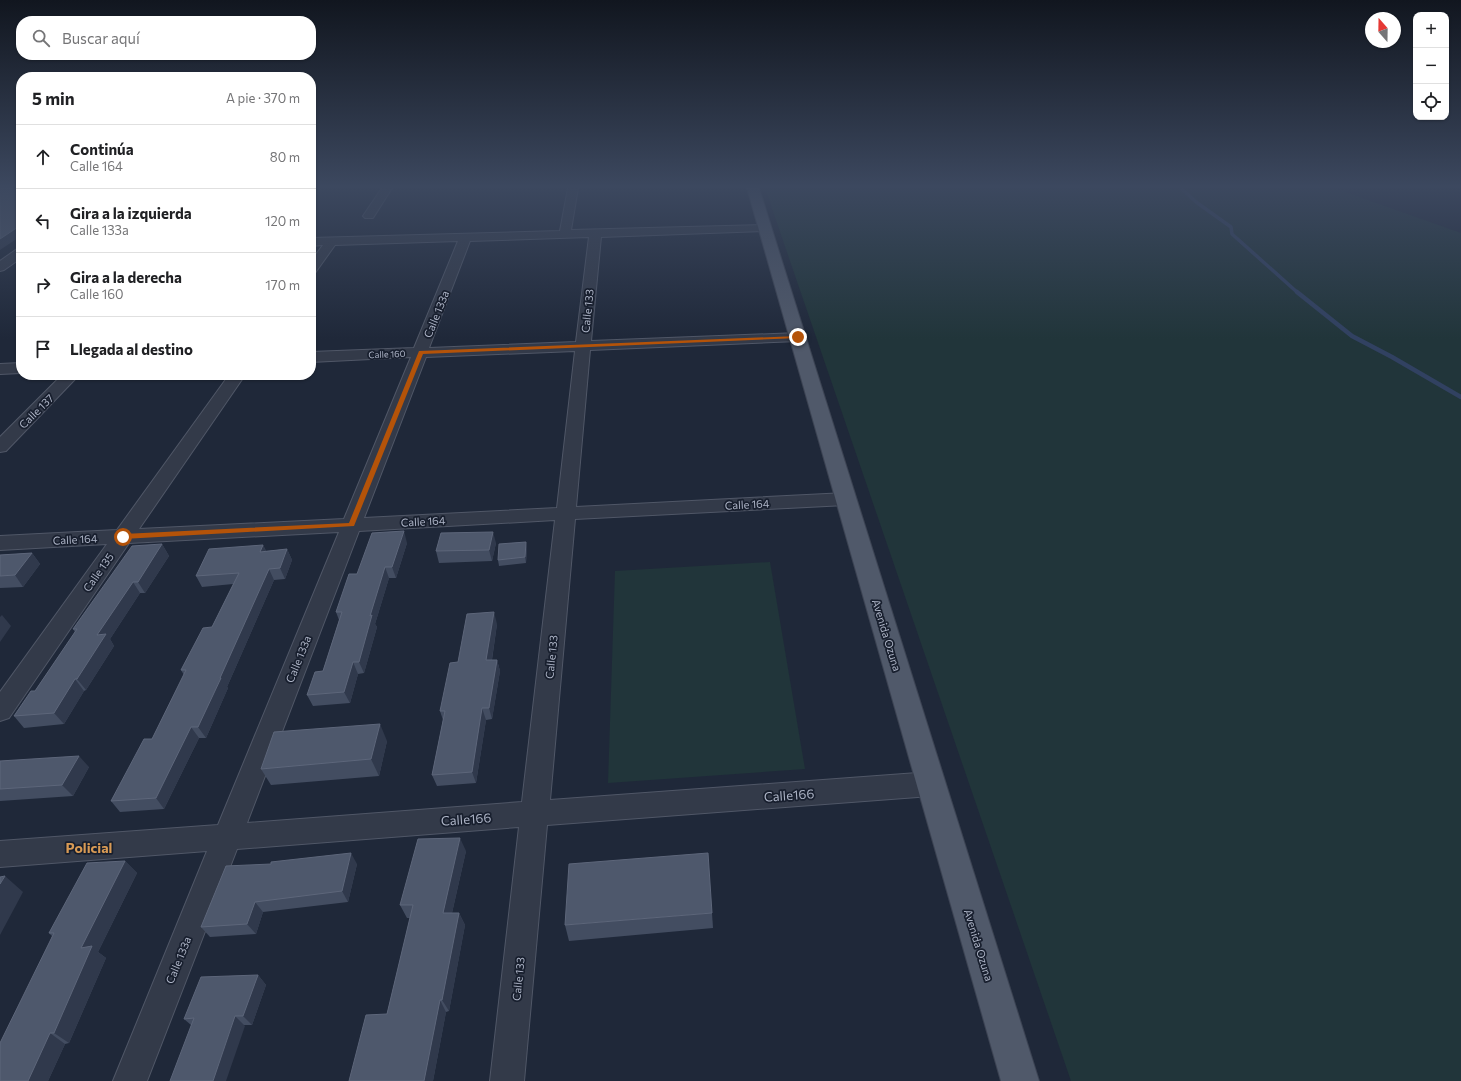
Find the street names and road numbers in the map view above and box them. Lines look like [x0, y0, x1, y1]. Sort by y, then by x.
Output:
street label: Calle 133a [421, 288, 451, 340]
street label: Calle 133 [578, 288, 596, 334]
street label: Calle 160 [368, 348, 406, 360]
street label: Calle 137 [16, 391, 56, 431]
street label: Calle 164 [724, 496, 770, 512]
street label: Calle 164 [400, 513, 446, 529]
street label: Calle 164 [52, 531, 98, 547]
street label: Calle 135 [80, 550, 116, 594]
street label: Avenida Ozuna [870, 598, 904, 672]
street label: Calle 133a [283, 633, 313, 685]
street label: Calle 133 [542, 634, 560, 680]
street label: Calle166 [763, 785, 815, 805]
street label: Calle166 [440, 809, 492, 829]
street label: Avenida Ozuna [962, 908, 996, 982]
street label: Calle 133a [163, 934, 193, 986]
street label: Calle 133 [509, 956, 527, 1002]

